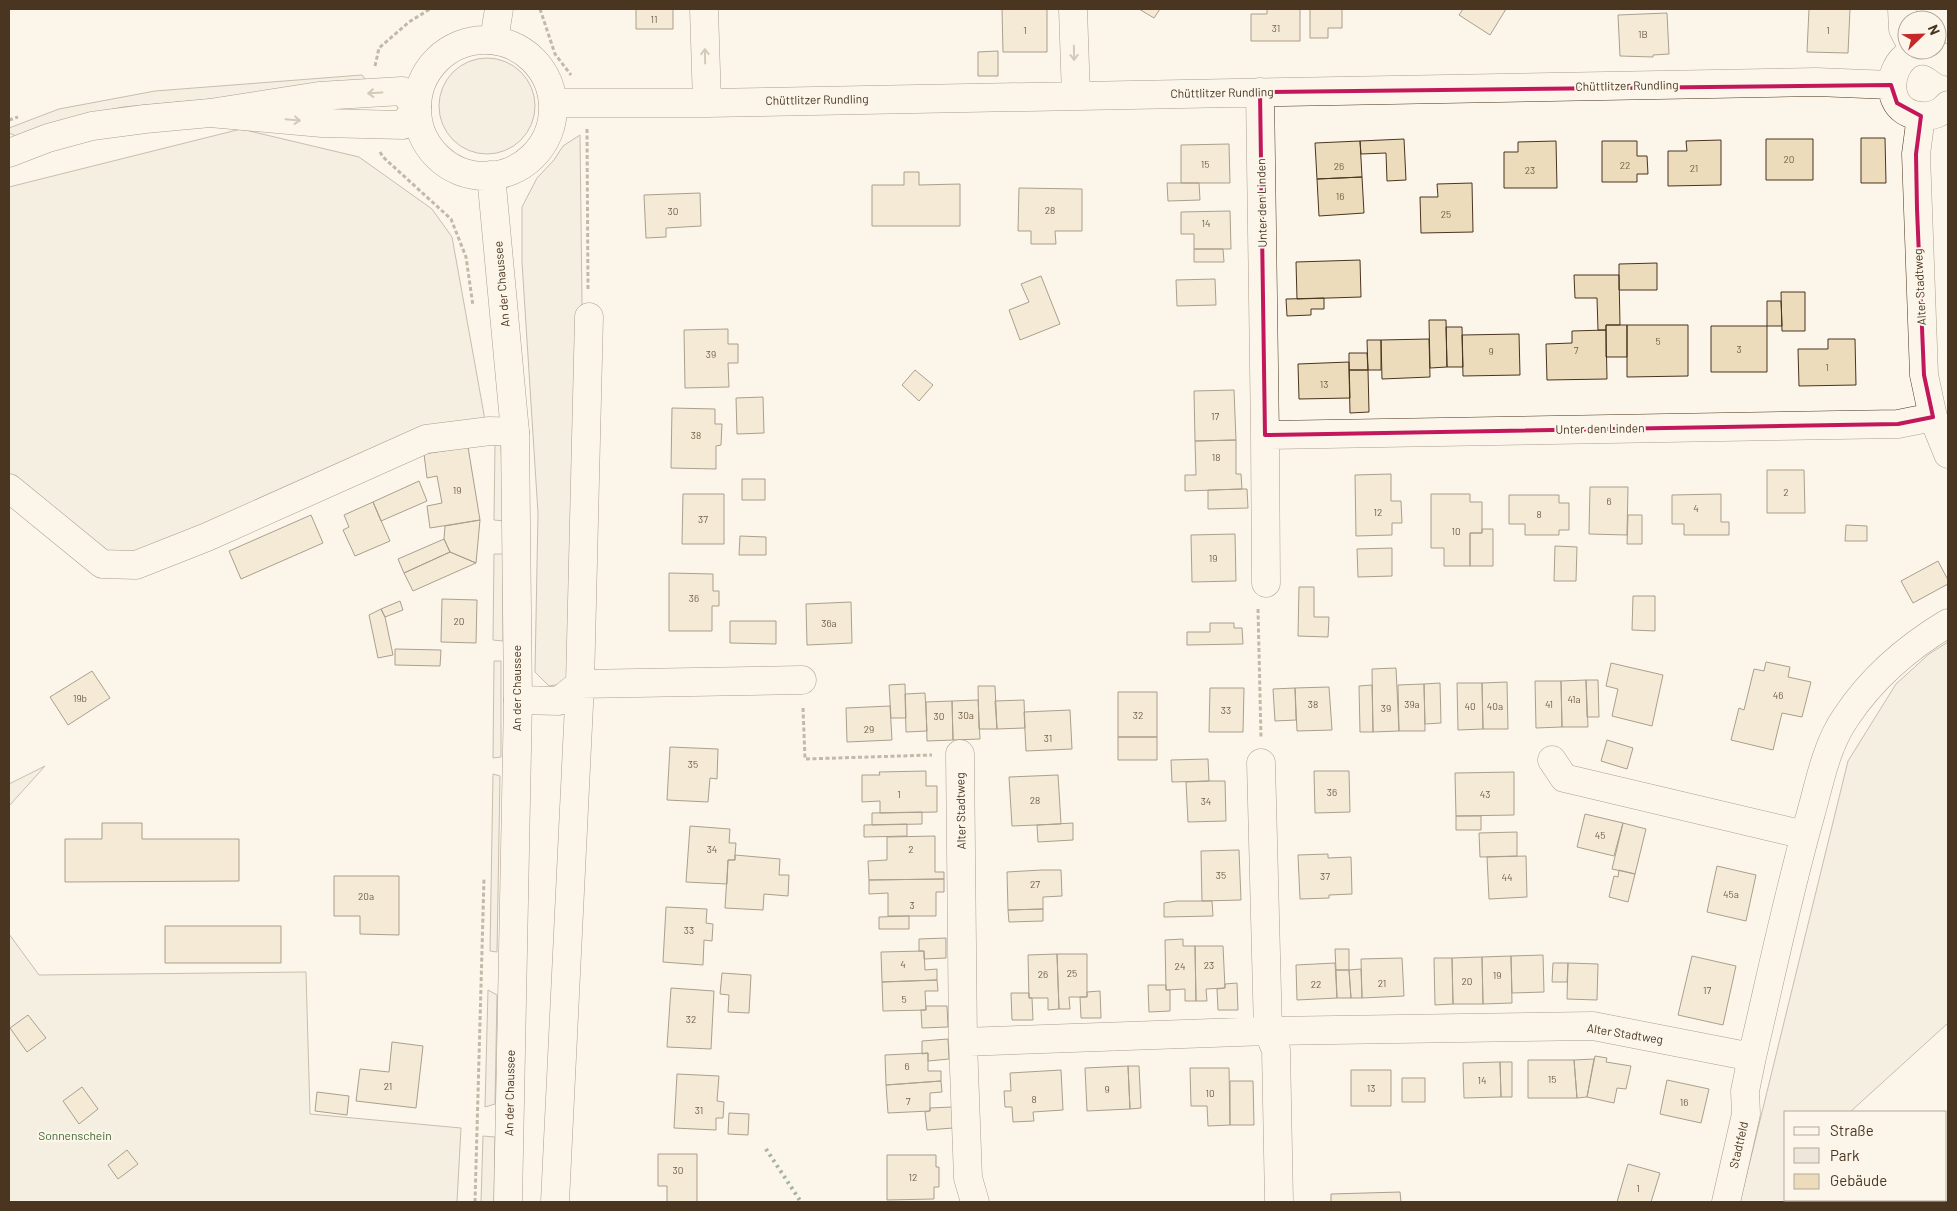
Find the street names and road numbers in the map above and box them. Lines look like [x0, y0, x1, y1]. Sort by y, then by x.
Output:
street label: Chüttlitzer Rundling [1575, 77, 1679, 93]
street label: Chüttlitzer Rundling [1170, 84, 1274, 100]
street label: Chüttlitzer Rundling [765, 91, 869, 107]
street label: Unter den Linden [1253, 158, 1269, 248]
street label: An der Chaussee [490, 240, 512, 328]
street label: Alter Stadtweg [1910, 248, 1928, 326]
street label: Unter den Linden [1555, 420, 1645, 436]
street label: An der Chaussee [509, 645, 523, 731]
street label: Alter Stadtweg [952, 772, 968, 850]
street label: Alter Stadtweg [1586, 1020, 1664, 1046]
street label: An der Chaussee [501, 1050, 517, 1136]
street label: Stadtfeld [1726, 1120, 1750, 1170]

